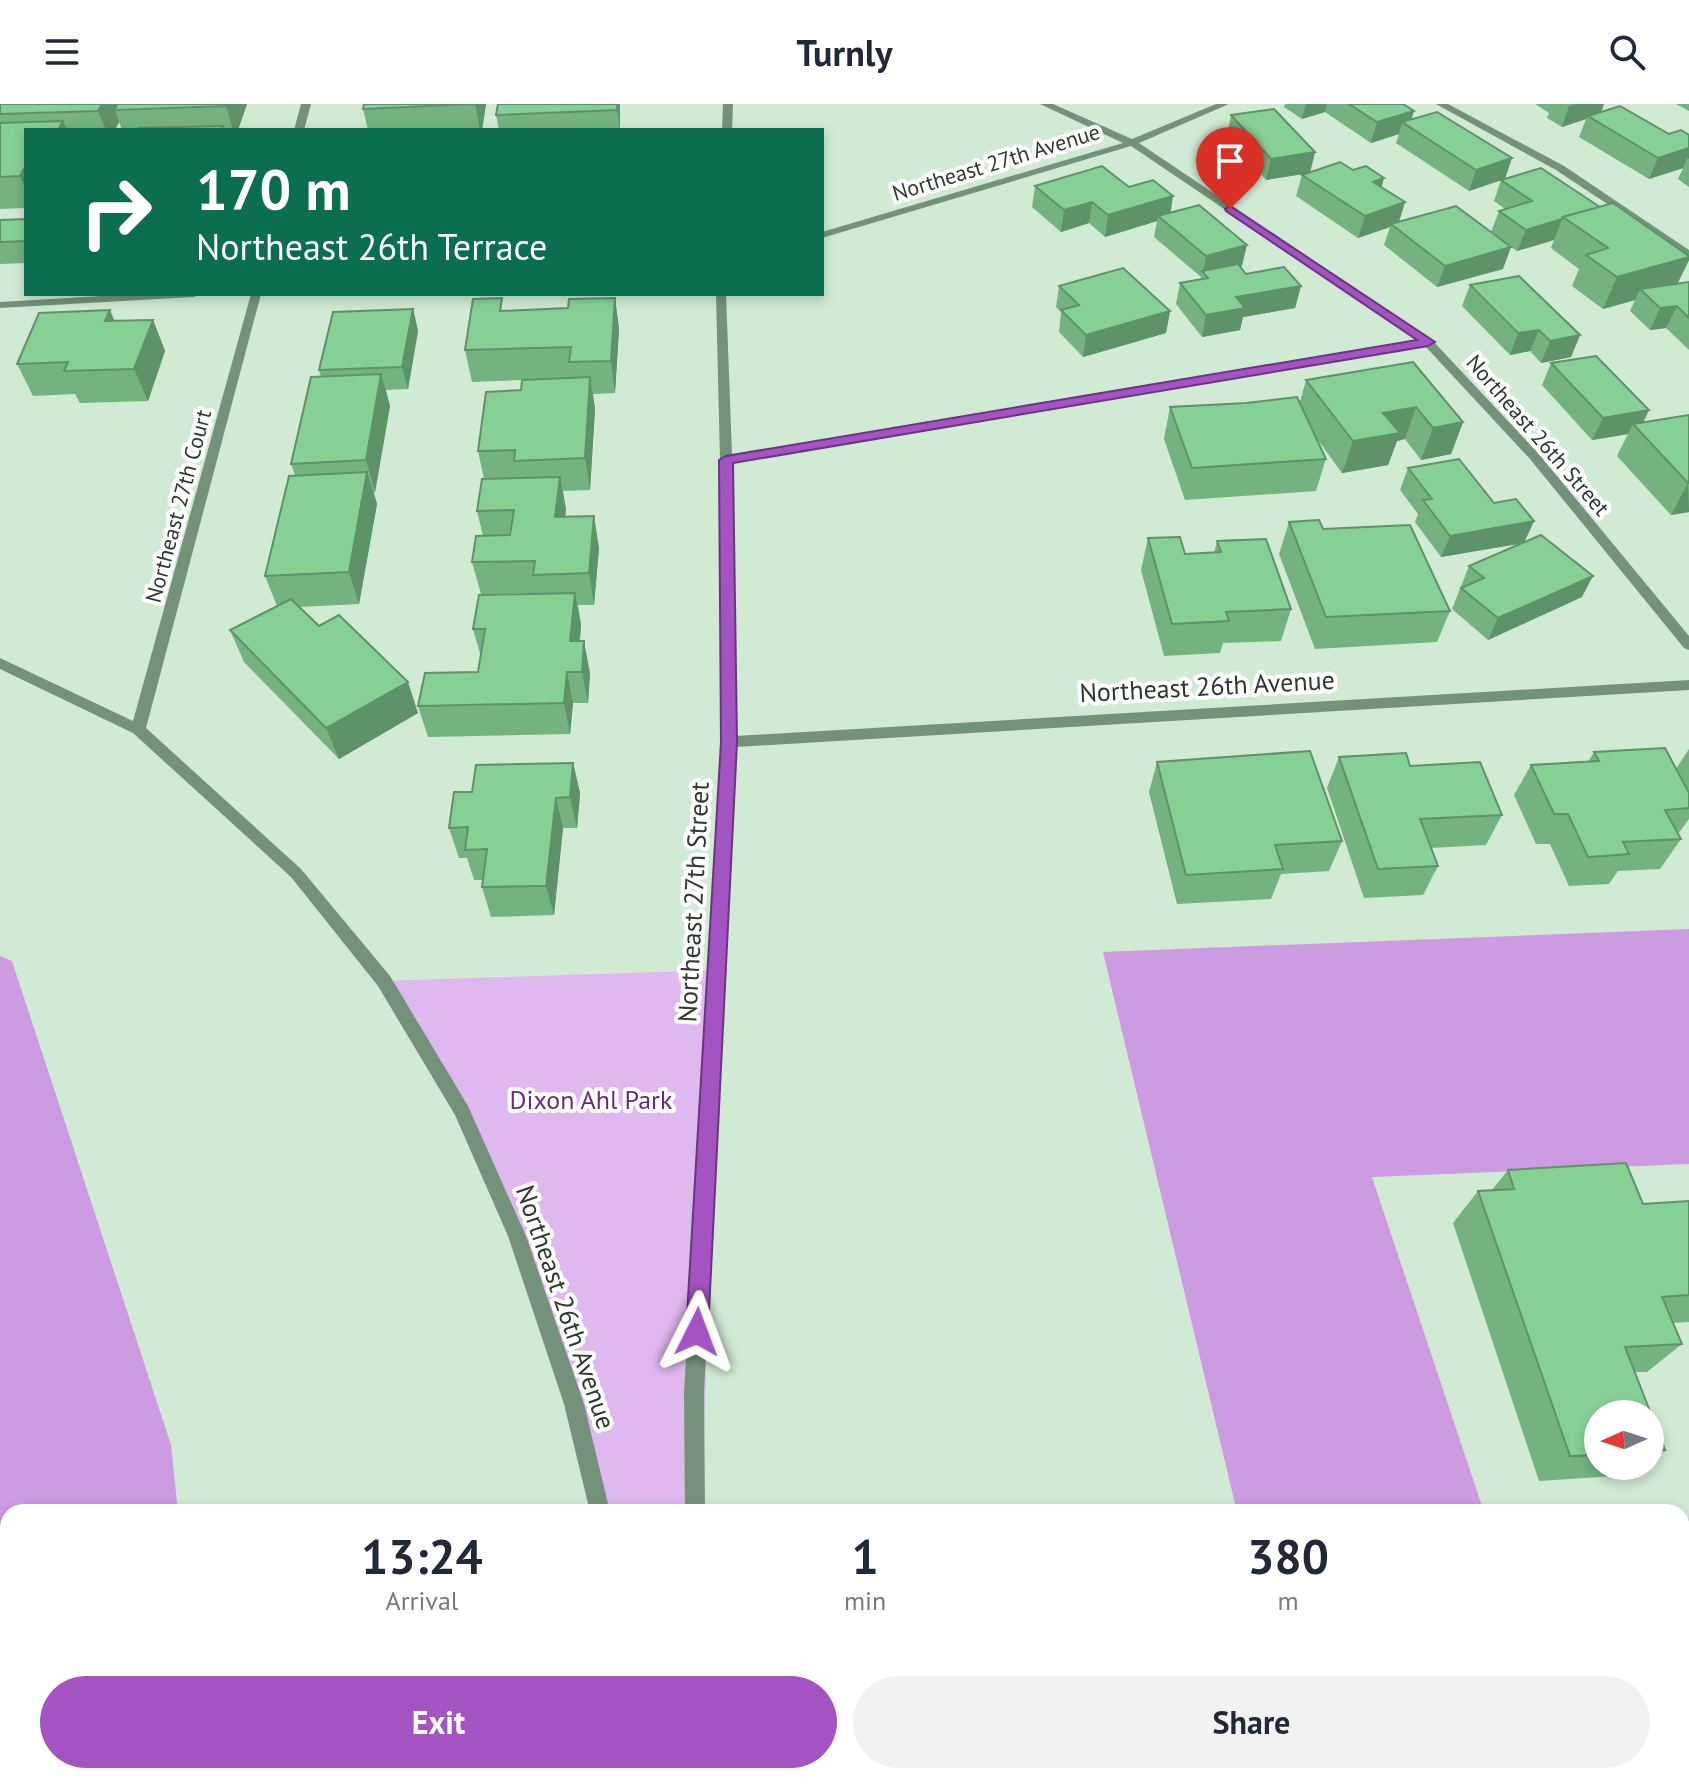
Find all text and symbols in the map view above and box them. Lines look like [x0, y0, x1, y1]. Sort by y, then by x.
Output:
text: Turnly [796, 29, 893, 76]
icon: menu [40, 30, 84, 74]
icon: search [1605, 30, 1649, 74]
street label: Northeast 27th Avenue [889, 117, 1103, 207]
pin [1196, 127, 1264, 209]
icon: arrive [1208, 139, 1252, 183]
text: 170 m [196, 153, 351, 225]
icon: right [64, 160, 168, 264]
text: Northeast 26th Terrace [196, 223, 547, 270]
street label: Northeast 26th Street [1460, 349, 1616, 522]
street label: Northeast 27th Court [139, 406, 217, 606]
street label: Northeast 26th Avenue [1079, 663, 1335, 709]
street label: Northeast 27th Street [670, 781, 716, 1023]
park label: Dixon Ahl Park [510, 1083, 673, 1116]
street label: Northeast 26th Avenue [509, 1181, 623, 1433]
position arrow [655, 1290, 739, 1374]
north arrow [1584, 1400, 1664, 1480]
map controls [1584, 1400, 1664, 1480]
text: 13:24 [361, 1525, 483, 1587]
text: 1 [851, 1525, 879, 1587]
text: 380 [1247, 1525, 1329, 1587]
text: Arrival [386, 1584, 458, 1617]
text: min [844, 1584, 886, 1617]
text: m [1278, 1584, 1299, 1617]
button: Exit [40, 1676, 837, 1768]
button: Share [853, 1676, 1650, 1768]

